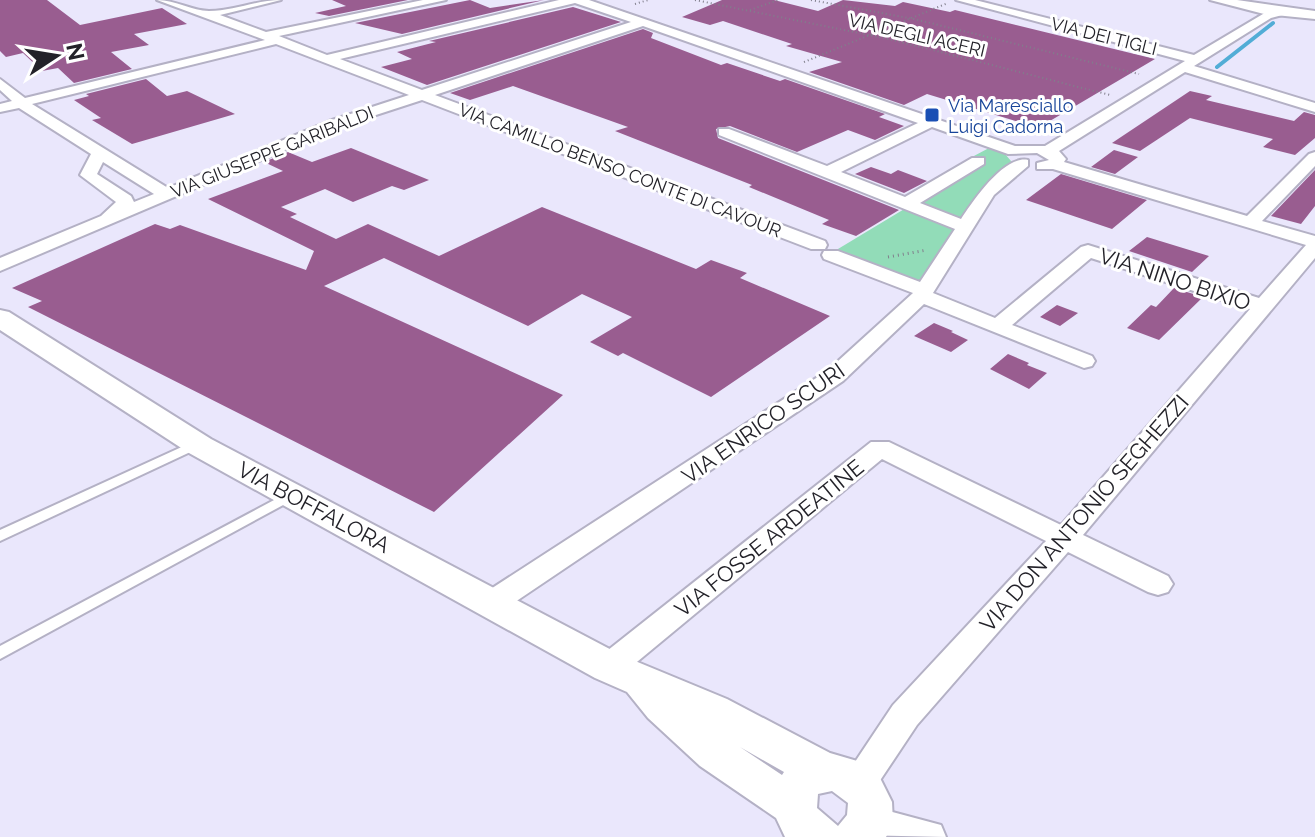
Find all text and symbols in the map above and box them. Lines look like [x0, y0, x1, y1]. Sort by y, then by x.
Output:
street label: VIA DEGLI ACERI [847, 9, 987, 61]
street label: VIA DEI TIGLI [1049, 13, 1159, 59]
north arrow [16, 16, 96, 96]
text: N [61, 41, 90, 63]
place label: Via Maresciallo Luigi Cadorna [948, 95, 1074, 137]
street label: VIA CAMILLO BENSO CONTE DI CAVOUR [456, 99, 785, 242]
street label: VIA GIUSEPPE GARIBALDI [168, 102, 376, 202]
marker: Via Maresciallo Luigi Cadorna [923, 106, 941, 124]
street label: VIA NINO BIXIO [1096, 242, 1254, 316]
street label: VIA ENRICO SCURI [677, 357, 849, 489]
street label: VIA DON ANTONIO SEGHEZZI [974, 389, 1194, 637]
street label: VIA FOSSE ARDEATINE [669, 454, 869, 622]
street label: VIA BOFFALORA [233, 456, 395, 558]

